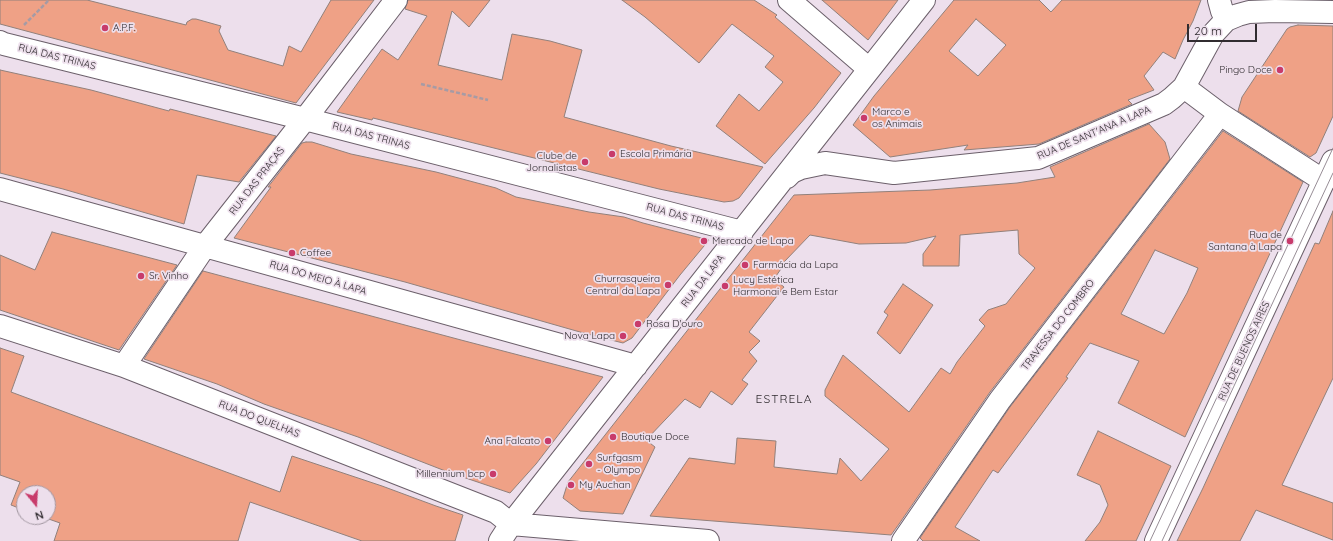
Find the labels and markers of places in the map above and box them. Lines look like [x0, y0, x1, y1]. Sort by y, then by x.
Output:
place label: A.P.F. [113, 22, 136, 34]
marker: A.P.F. [100, 23, 110, 33]
place label: Pingo Doce [1219, 64, 1272, 76]
marker: Pingo Doce [1275, 65, 1285, 75]
place label: Marco e os Animais [872, 106, 922, 130]
marker: Marco e os Animais [859, 113, 869, 123]
place label: Escola Primária [620, 148, 692, 160]
marker: Escola Primária [607, 149, 617, 159]
place label: Clube de Jornalistas [526, 150, 577, 174]
marker: Clube de Jornalistas [580, 157, 590, 167]
place label: Rua de Santana à Lapa [1208, 229, 1282, 252]
place label: Mercado de Lapa [712, 235, 794, 247]
marker: Mercado de Lapa [699, 236, 709, 246]
marker: Rua de Santana à Lapa [1285, 236, 1295, 246]
place label: Coffee [300, 247, 331, 259]
marker: Coffee [287, 248, 297, 258]
place label: Farmácia da Lapa [753, 259, 838, 271]
marker: Farmácia da Lapa [740, 260, 750, 270]
place label: Sr. Vinho [149, 270, 188, 282]
marker: Sr. Vinho [136, 271, 146, 281]
place label: Churrasqueira Central da Lapa [585, 273, 660, 296]
place label: Lucy Estética Harmonai e Bem Estar [733, 274, 838, 298]
marker: Churrasqueira Central da Lapa [663, 280, 673, 290]
marker: Lucy Estética Harmonai e Bem Estar [720, 281, 730, 291]
place label: Rosa D'ouro [646, 318, 703, 330]
marker: Rosa D'ouro [633, 319, 643, 329]
place label: Nova Lapa [564, 330, 615, 342]
marker: Nova Lapa [618, 331, 628, 341]
place label: Boutique Doce [621, 431, 689, 443]
marker: Boutique Doce [608, 432, 618, 442]
place label: Ana Falcato [485, 435, 540, 447]
marker: Ana Falcato [543, 436, 553, 446]
place label: Surfgasm - Olympo [597, 452, 642, 476]
marker: Surfgasm - Olympo [584, 459, 594, 469]
place label: Millennium bcp [416, 468, 485, 480]
marker: Millennium bcp [488, 469, 498, 479]
place label: My Auchan [579, 479, 630, 491]
marker: My Auchan [566, 480, 576, 490]

